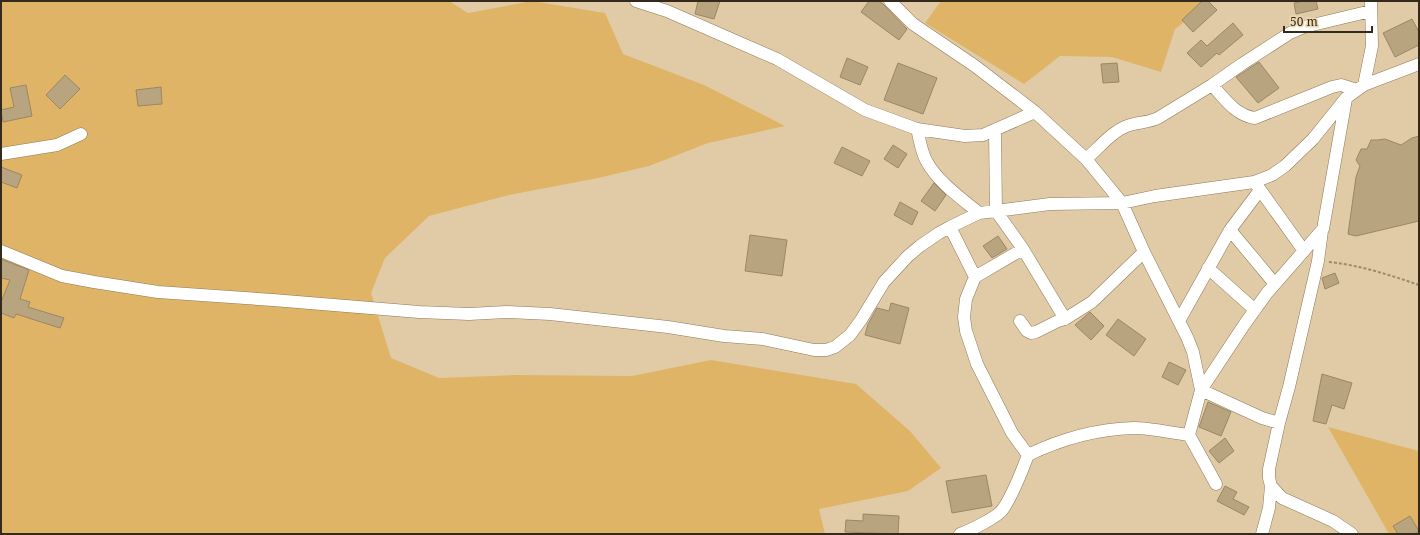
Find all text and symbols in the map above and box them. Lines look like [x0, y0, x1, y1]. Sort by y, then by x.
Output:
scale bar [1284, 8, 1372, 34]
text: 50 m [1290, 13, 1318, 30]

